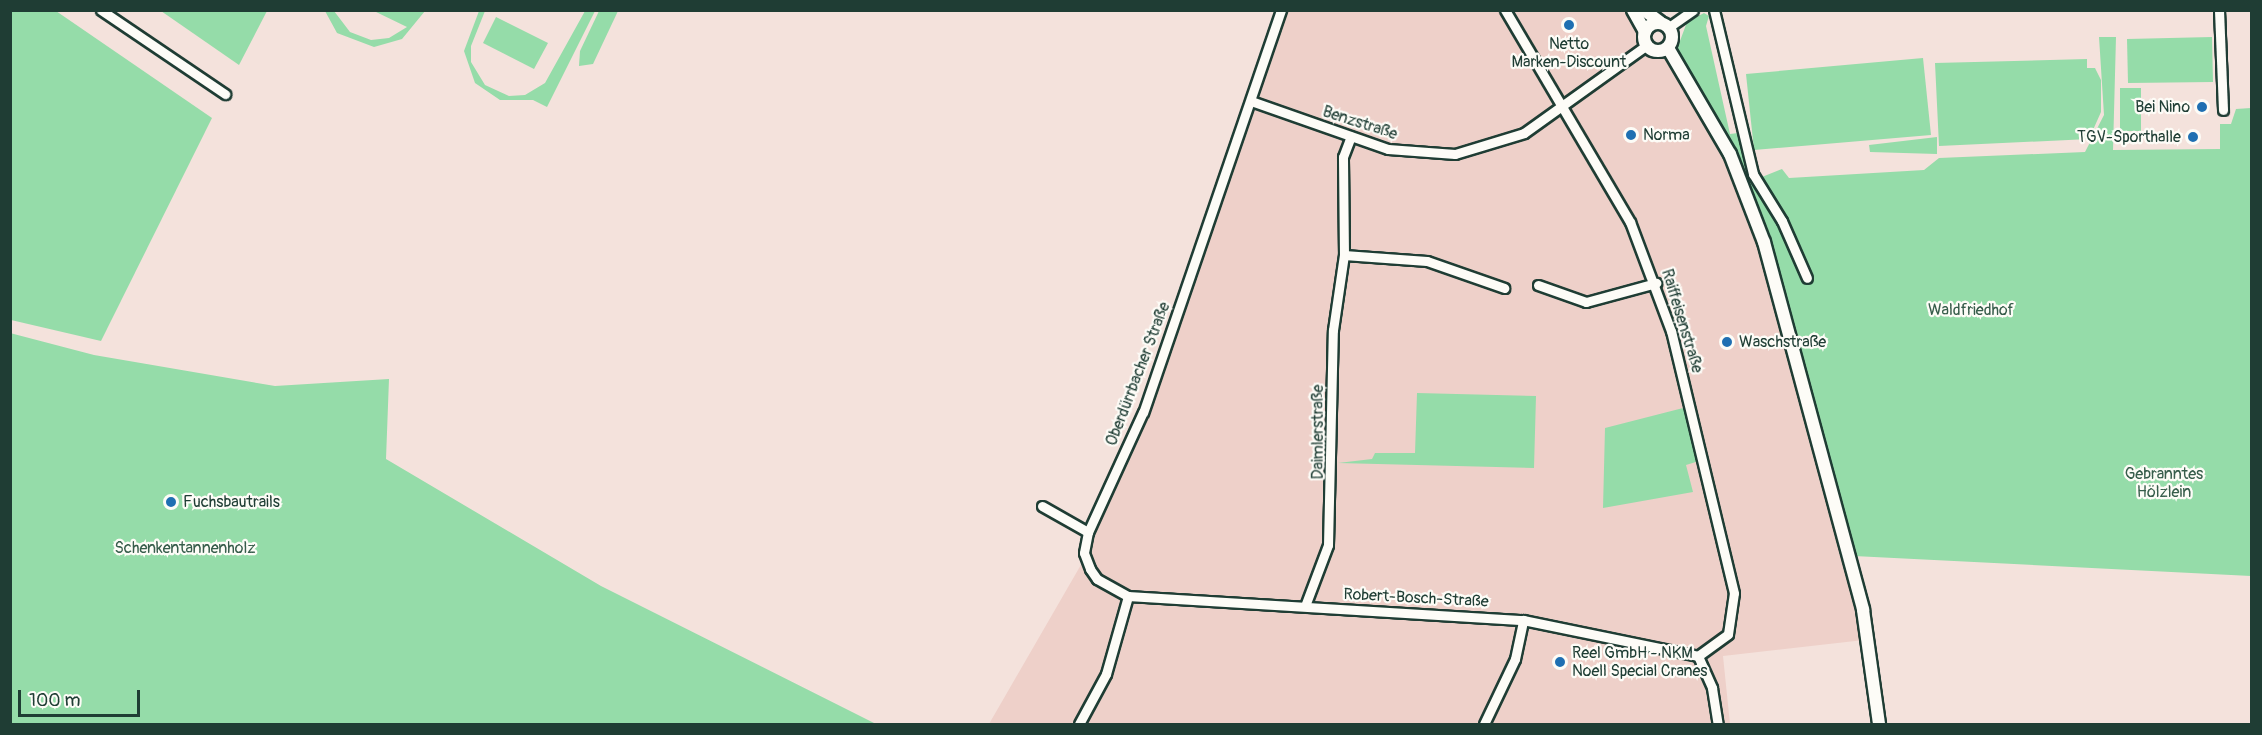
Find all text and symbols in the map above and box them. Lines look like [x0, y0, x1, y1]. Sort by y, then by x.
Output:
marker: Netto Marken-Discount [1562, 18, 1576, 32]
place label: Netto Marken-Discount [1512, 34, 1626, 72]
place label: Bei Nino [2135, 97, 2190, 117]
marker: Bei Nino [2195, 100, 2209, 114]
street label: Benzstraße [1320, 102, 1400, 144]
place label: Norma [1643, 125, 1690, 145]
place label: TGV-Sporthalle [2077, 127, 2181, 147]
marker: Norma [1624, 128, 1638, 142]
marker: TGV-Sporthalle [2186, 130, 2200, 144]
street label: Raiffeisenstraße [1657, 267, 1707, 375]
street label: Oberdürrbacher Straße [1102, 299, 1174, 449]
park label: Waldfriedhof [1928, 300, 2014, 320]
place label: Waschstraße [1739, 332, 1826, 352]
marker: Waschstraße [1720, 335, 1734, 349]
street label: Daimlerstraße [1308, 385, 1328, 479]
park label: Gebranntes Hölzlein [2125, 464, 2203, 502]
place label: Fuchsbautrails [183, 492, 280, 512]
marker: Fuchsbautrails [164, 495, 178, 509]
park label: Schenkentannenholz [114, 538, 256, 558]
street label: Robert-Bosch-Straße [1343, 585, 1489, 611]
place label: Reel GmbH - NKM Noell Special Cranes [1572, 643, 1707, 681]
marker: Reel GmbH - NKM Noell Special Cranes [1553, 655, 1567, 669]
scale bar [21, 678, 142, 716]
text: 100 m [29, 689, 81, 712]

